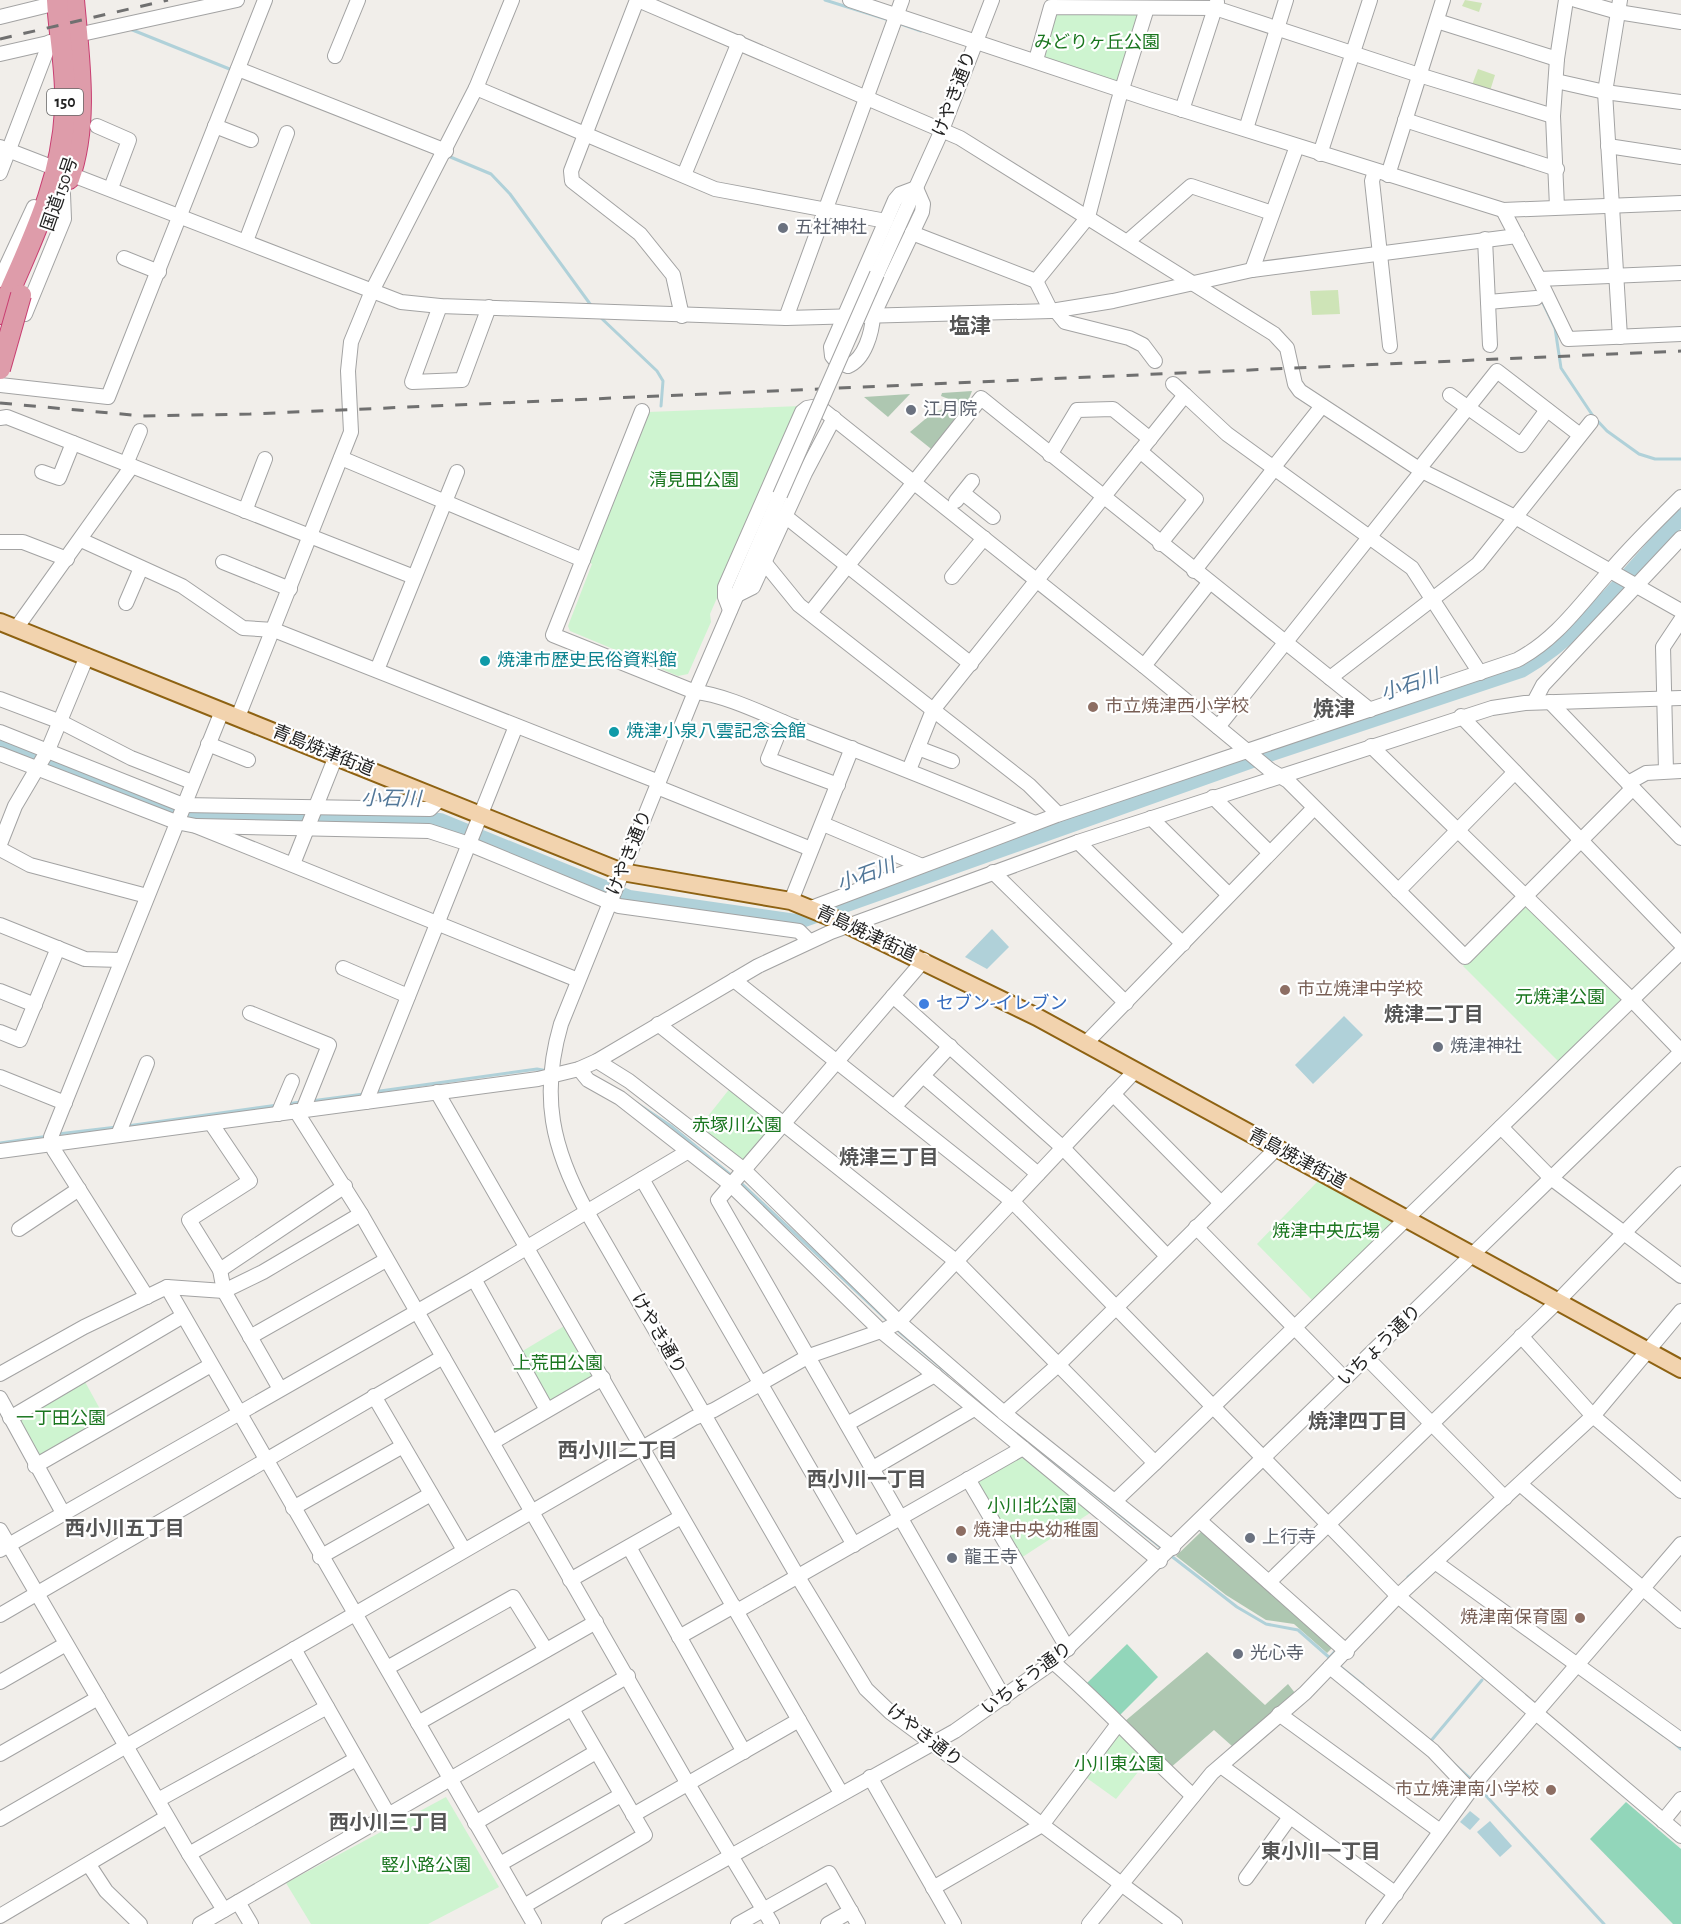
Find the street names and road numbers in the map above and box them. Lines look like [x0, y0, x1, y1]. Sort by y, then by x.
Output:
street label: けやき通り [930, 48, 980, 139]
road number: 150 [47, 89, 83, 115]
street label: 国道150号 [37, 154, 81, 233]
street label: 青島焼津街道 [270, 721, 377, 780]
street label: けやき通り [604, 808, 655, 898]
street label: 青島焼津街道 [813, 901, 920, 965]
street label: 青島焼津街道 [1245, 1124, 1350, 1192]
street label: けやき通り [628, 1290, 689, 1377]
street label: いちょう通り [1334, 1301, 1425, 1390]
street label: いちょう通り [978, 1639, 1076, 1719]
street label: けやき通り [883, 1700, 966, 1771]

